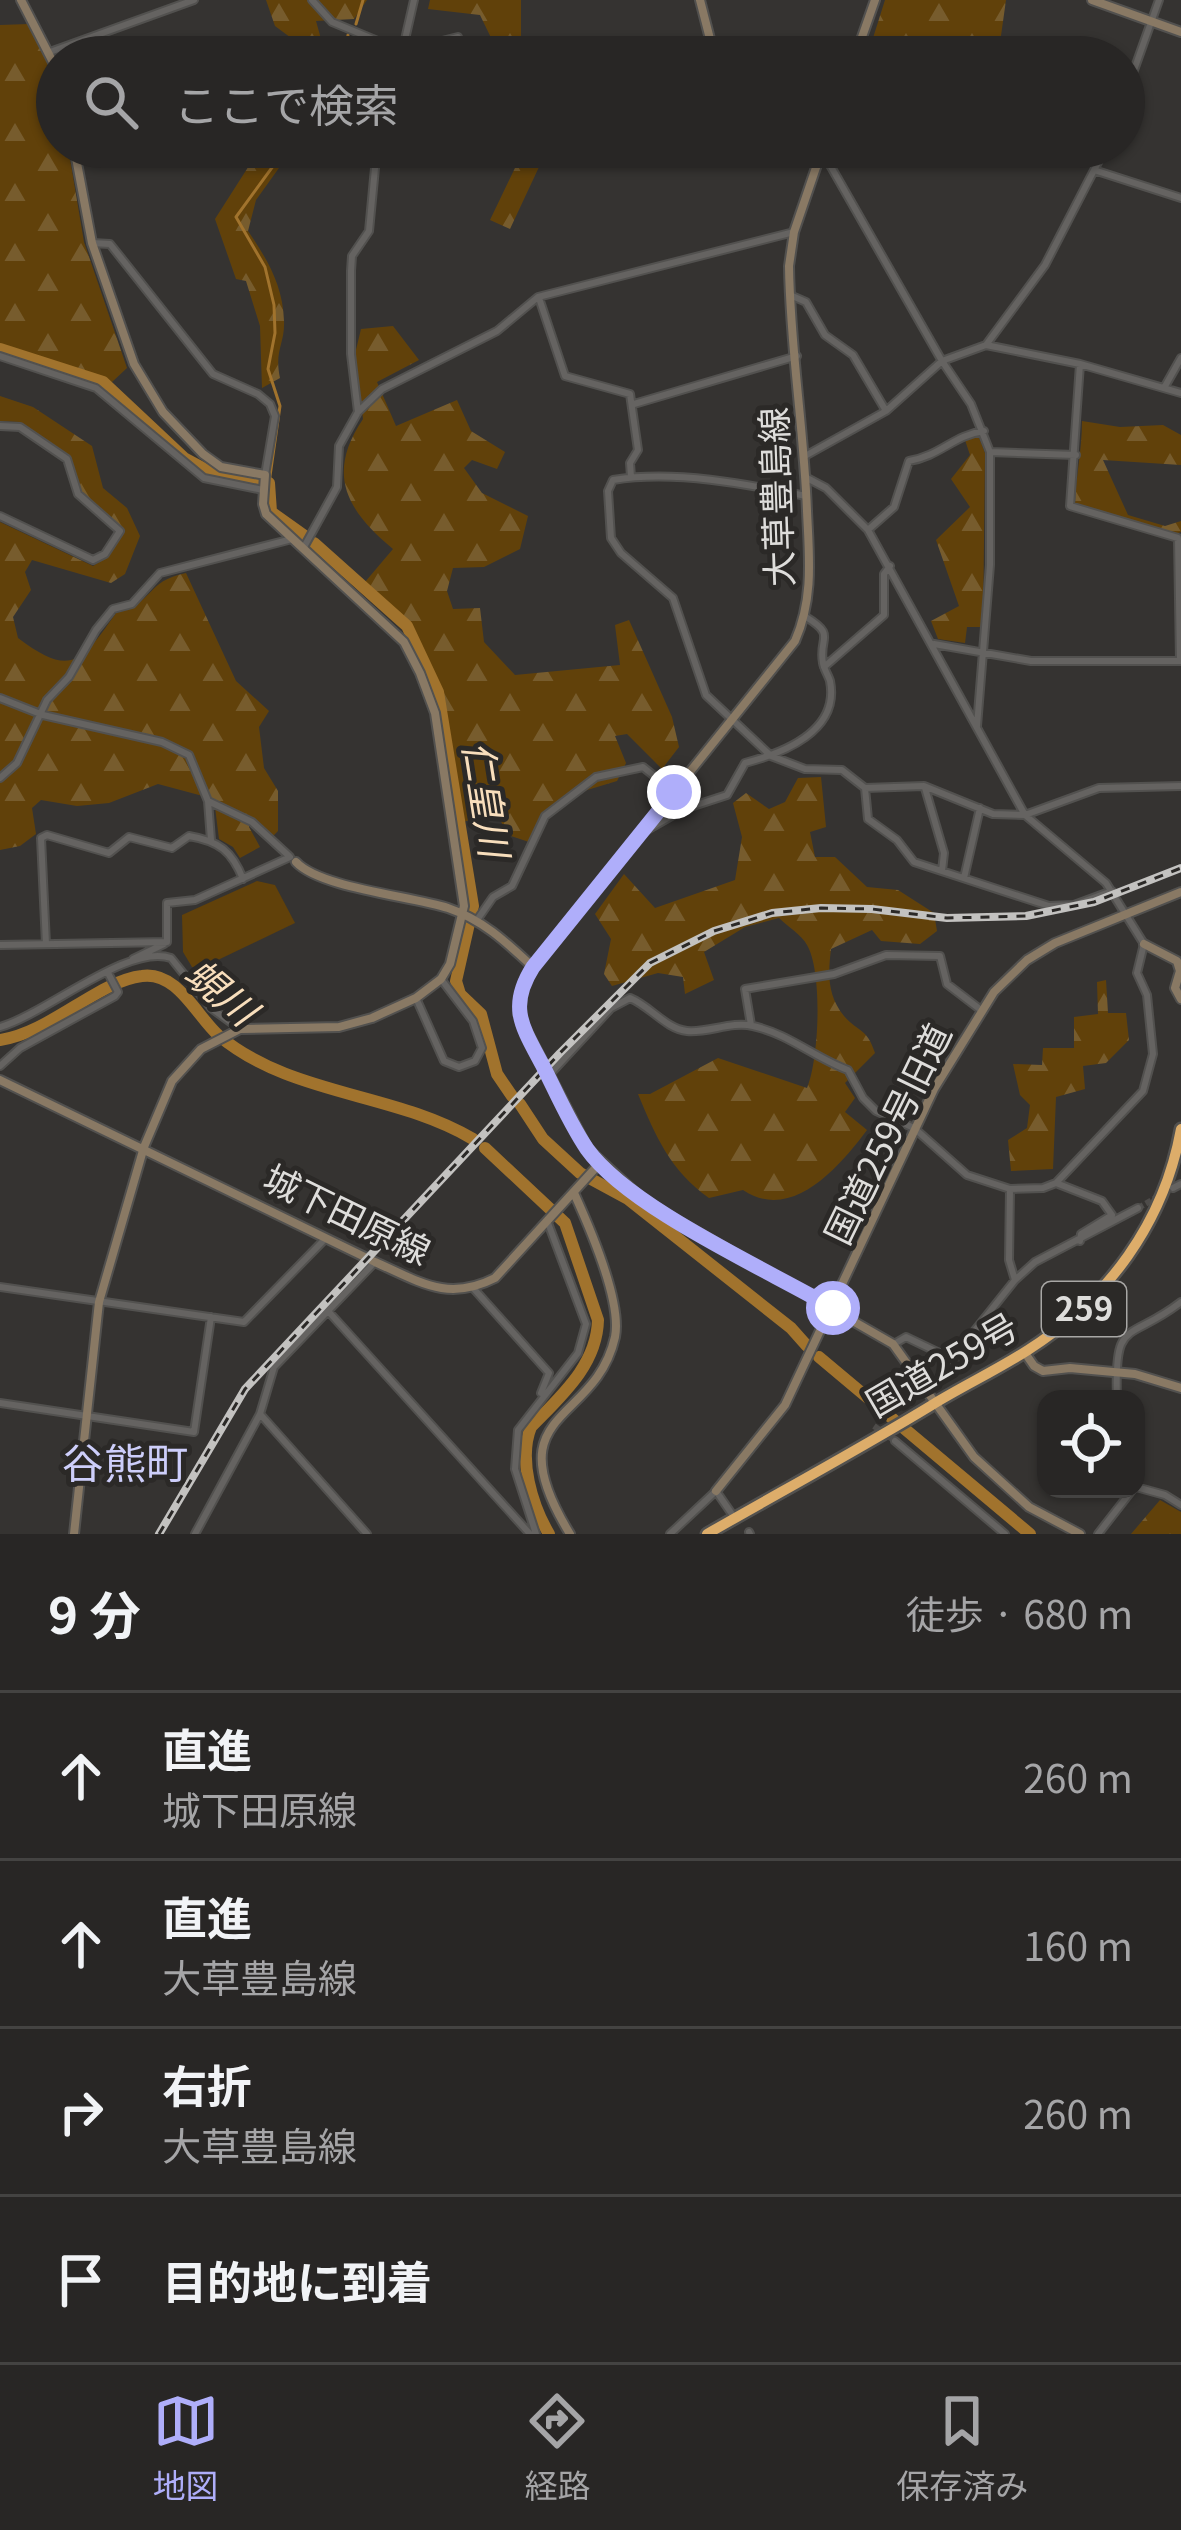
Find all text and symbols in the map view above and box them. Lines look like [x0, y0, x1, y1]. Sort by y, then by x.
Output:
search box [36, 36, 1145, 168]
icon: search [78, 69, 144, 135]
text: ここで検索 [174, 70, 399, 135]
street label: 大草豊島線 [745, 406, 803, 588]
water label: 仁皇川 [452, 736, 526, 865]
route end [647, 765, 701, 819]
water label: 蜆川 [175, 943, 274, 1039]
street label: 国道259号旧道 [809, 1013, 961, 1252]
street label: 城下田原線 [256, 1149, 441, 1275]
route start [806, 1281, 860, 1335]
road number: 259 [1042, 1282, 1126, 1336]
street label: 国道259号 [855, 1298, 1026, 1427]
map controls [1037, 1390, 1145, 1498]
button: locate [1037, 1390, 1145, 1498]
district label: 谷熊町 [62, 1430, 188, 1491]
text: 9 分 [48, 1575, 141, 1649]
text: 徒歩 · 680 m [906, 1584, 1133, 1640]
text: 直進 [162, 1715, 252, 1780]
icon: ahead [48, 1743, 114, 1809]
text: 260 m [1023, 1748, 1133, 1804]
text: 城下田原線 [162, 1780, 357, 1836]
text: 直進 [162, 1883, 252, 1948]
icon: ahead [48, 1911, 114, 1977]
text: 160 m [1023, 1916, 1133, 1972]
text: 大草豊島線 [162, 1948, 357, 2004]
text: 右折 [162, 2051, 252, 2116]
icon: right [48, 2079, 114, 2145]
text: 260 m [1023, 2084, 1133, 2140]
text: 大草豊島線 [162, 2116, 357, 2172]
icon: arrive [48, 2247, 114, 2313]
text: 目的地に到着 [162, 2247, 432, 2312]
tab: 地図 [153, 2388, 219, 2508]
tab: 経路 [524, 2388, 590, 2508]
tab: 保存済み [896, 2388, 1028, 2508]

